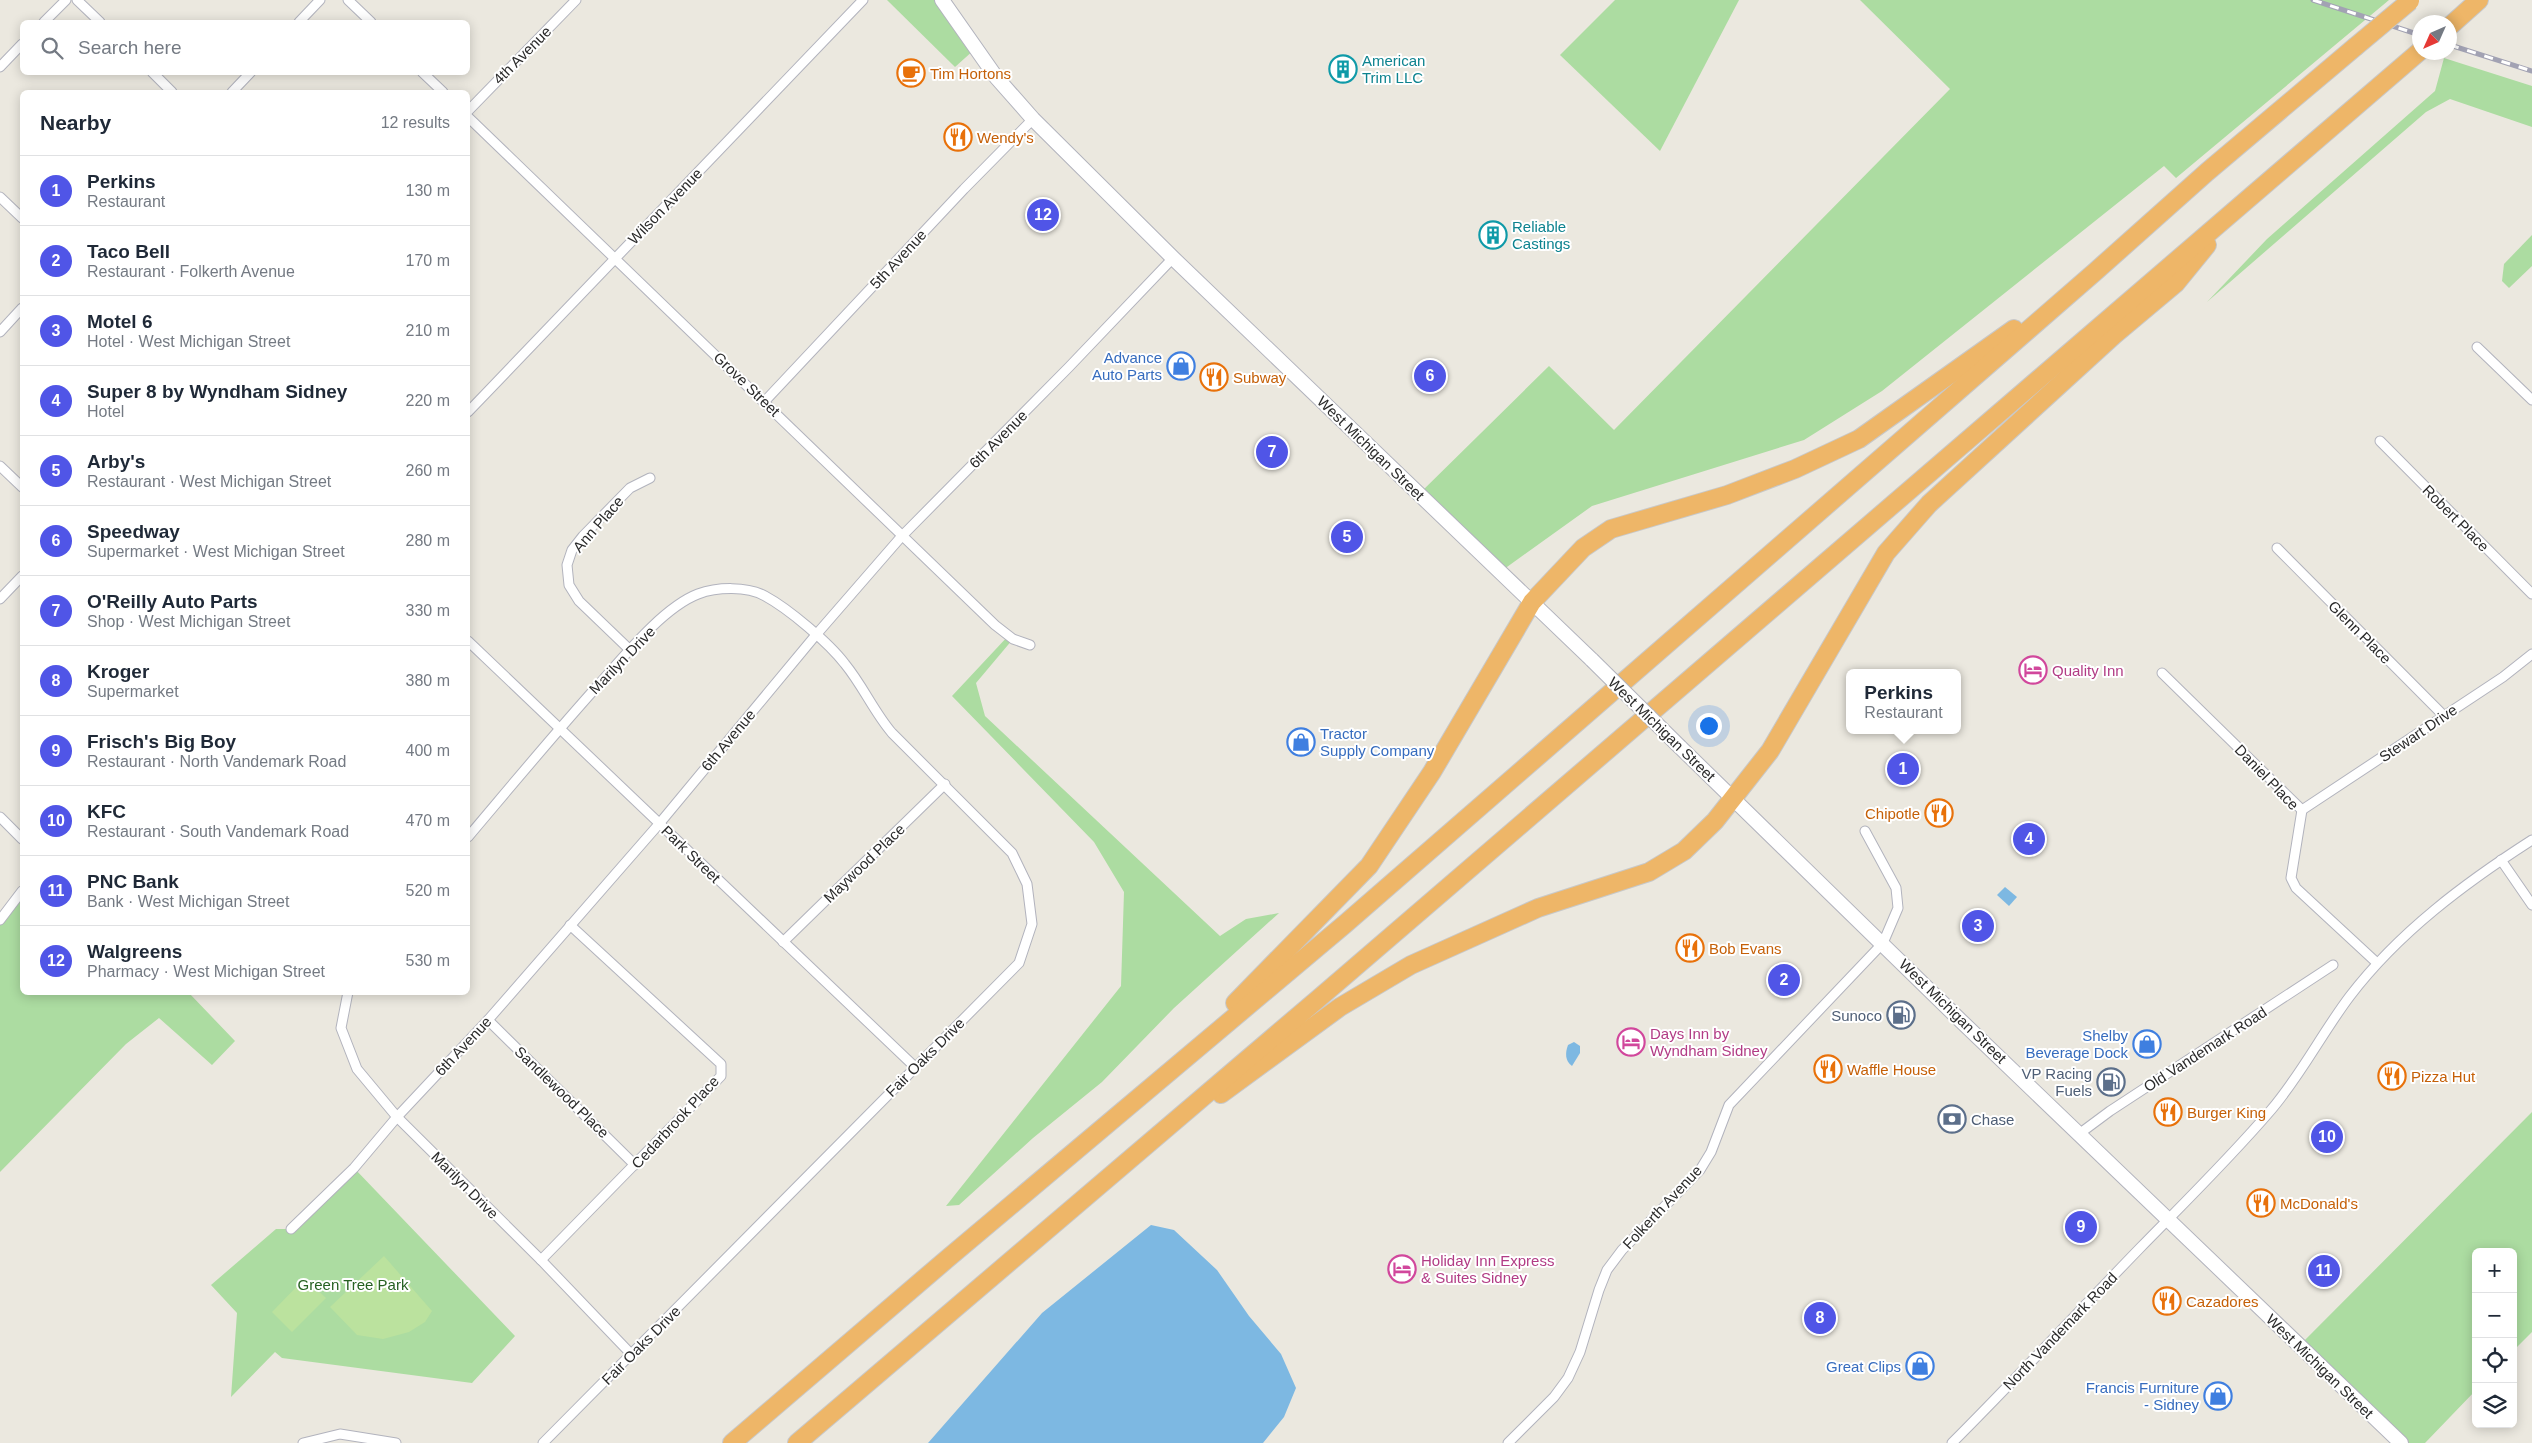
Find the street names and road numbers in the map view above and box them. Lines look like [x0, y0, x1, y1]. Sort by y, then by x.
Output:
street label: 4th Avenue [490, 23, 554, 87]
street label: Wilson Avenue [625, 165, 705, 247]
street label: 5th Avenue [866, 226, 930, 292]
street label: Grove Street [711, 348, 784, 420]
street label: West Michigan Street [1314, 392, 1429, 504]
street label: 6th Avenue [966, 407, 1030, 471]
street label: Robert Place [2419, 481, 2493, 555]
street label: Ann Place [569, 493, 627, 555]
street label: Glenn Place [2325, 597, 2395, 667]
street label: Marilyn Drive [585, 623, 659, 697]
street label: West Michigan Street [1605, 673, 1720, 785]
street label: Stewart Drive [2376, 701, 2460, 765]
street label: 6th Avenue [697, 706, 759, 774]
street label: Daniel Place [2232, 741, 2302, 813]
street label: Maywood Place [820, 820, 908, 906]
street label: Park Street [658, 822, 724, 887]
street label: West Michigan Street [1896, 955, 2011, 1067]
street label: Old Vandemark Road [2140, 1003, 2270, 1095]
street label: 6th Avenue [431, 1013, 495, 1079]
street label: Fair Oaks Drive [882, 1014, 968, 1100]
street label: Sandlewood Place [511, 1043, 613, 1141]
street label: Cedarbrook Place [628, 1072, 722, 1172]
street label: Marilyn Drive [428, 1148, 502, 1222]
street label: Folkerth Avenue [1619, 1162, 1705, 1252]
street label: North Vandemark Road [2000, 1269, 2120, 1393]
street label: Fair Oaks Drive [598, 1302, 684, 1388]
street label: West Michigan Street [2263, 1310, 2378, 1422]

